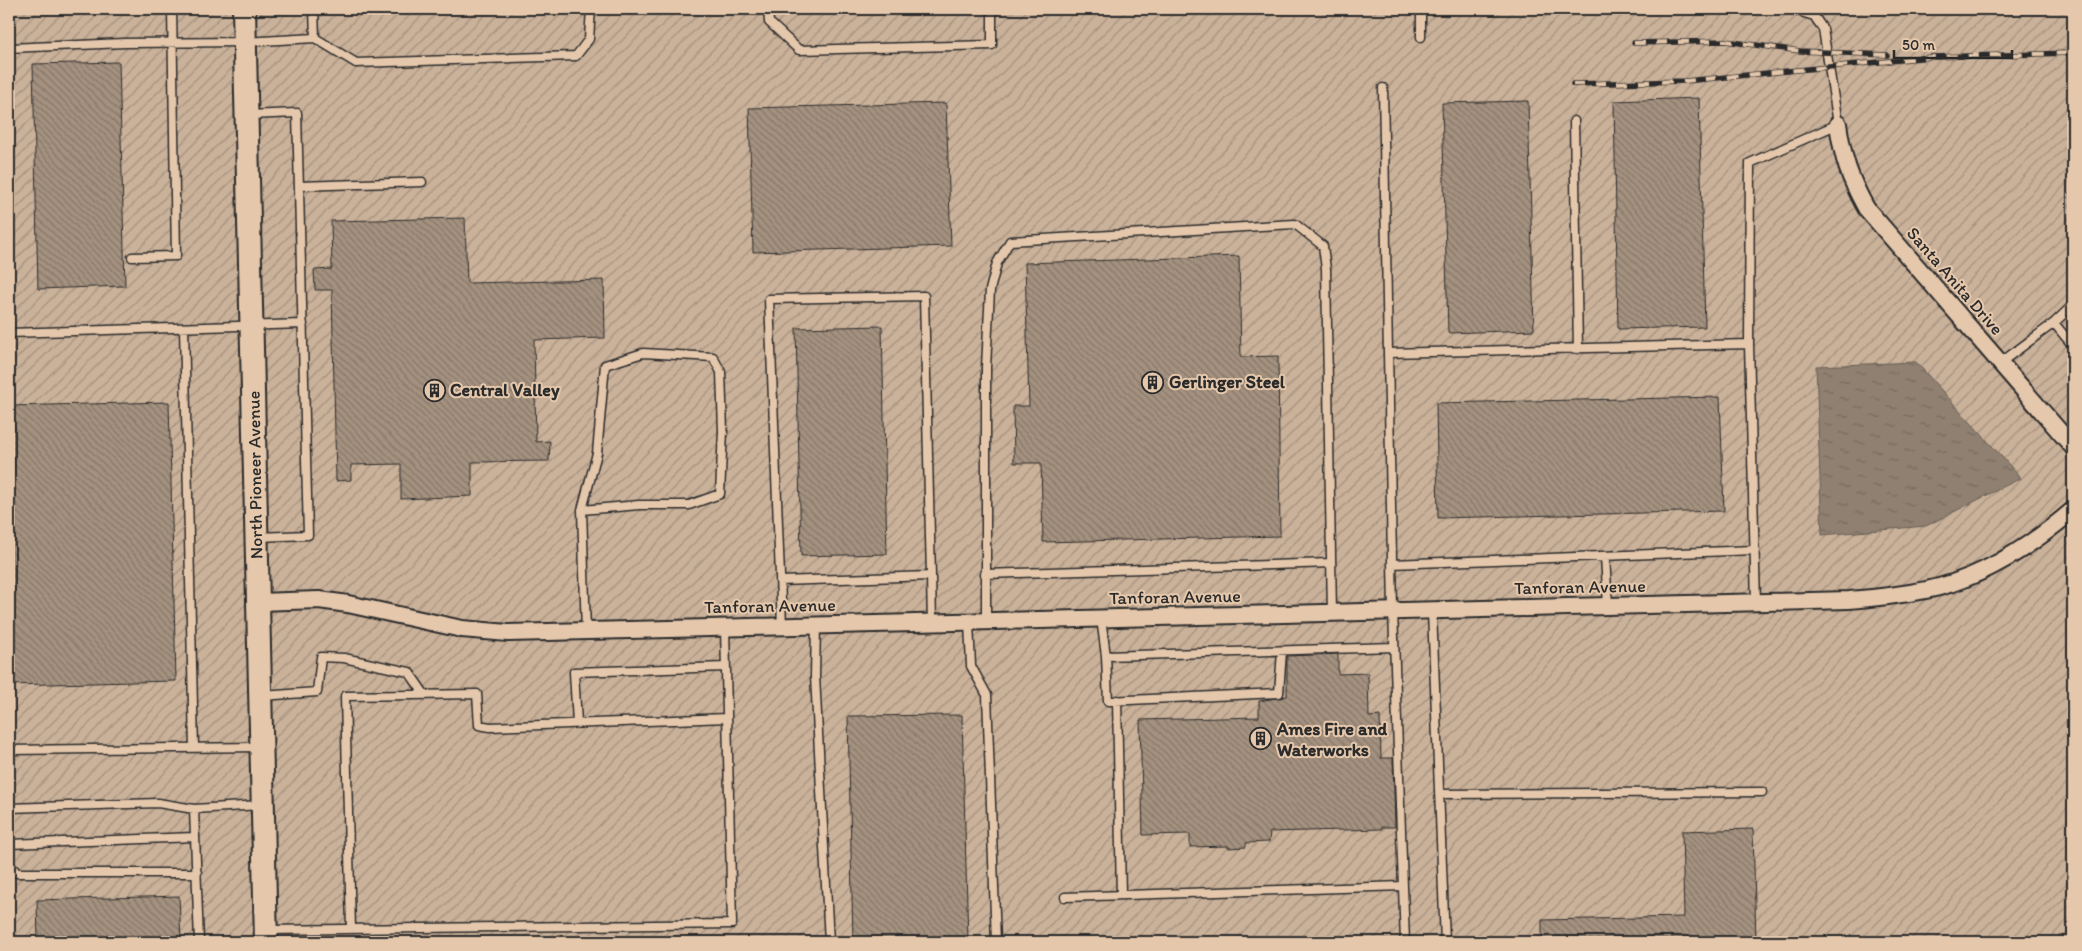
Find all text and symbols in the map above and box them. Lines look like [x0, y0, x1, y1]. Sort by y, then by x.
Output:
scale bar [1894, 28, 2012, 60]
text: 50 m [1902, 36, 1935, 54]
street label: Santa Anita Drive [1902, 222, 2008, 340]
building icon: Gerlinger Steel [1141, 370, 1165, 394]
place label: Gerlinger Steel [1169, 371, 1286, 393]
building icon: Central Valley [422, 378, 446, 402]
place label: Central Valley [450, 379, 560, 401]
street label: North Pioneer Avenue [243, 391, 267, 559]
street label: Tanforan Avenue [1514, 575, 1646, 599]
street label: Tanforan Avenue [1109, 585, 1241, 609]
street label: Tanforan Avenue [704, 594, 836, 618]
place label: Ames Fire and Waterworks [1276, 718, 1388, 761]
building icon: Ames Fire and Waterworks [1249, 727, 1273, 751]

